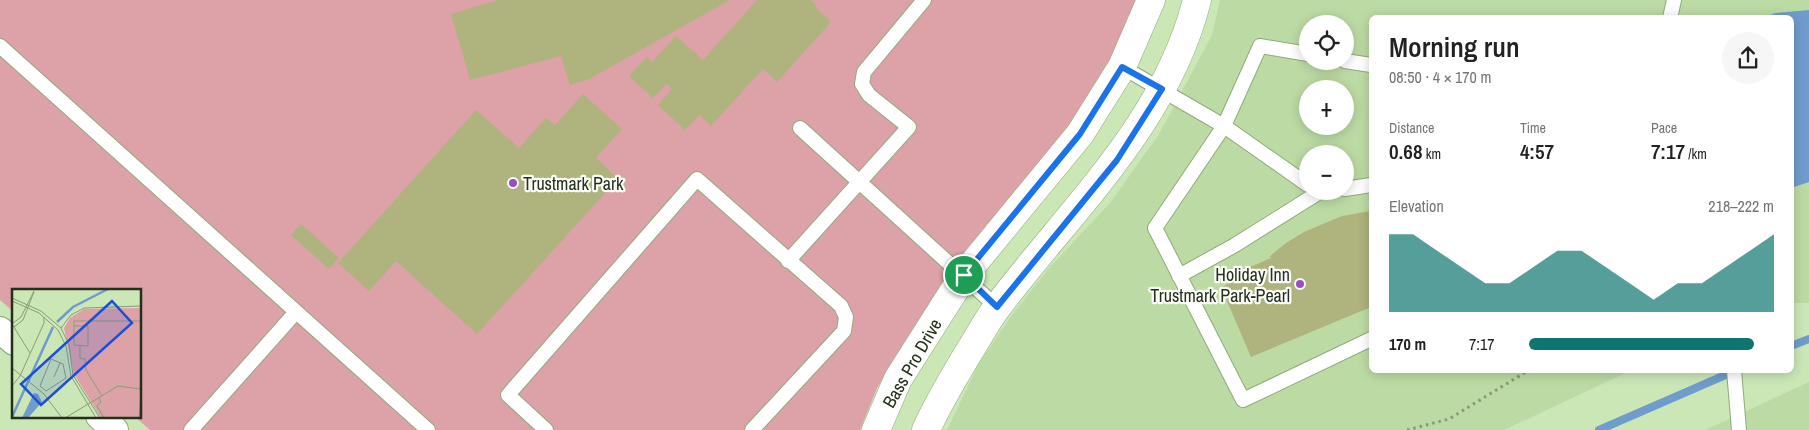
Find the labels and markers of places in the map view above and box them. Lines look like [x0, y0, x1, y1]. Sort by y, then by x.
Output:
place label: Trustmark Park [523, 171, 624, 196]
marker: Trustmark Park [507, 177, 519, 189]
pin [943, 254, 985, 296]
place label: Holiday Inn Trustmark Park-Pearl [1150, 262, 1290, 308]
marker: Holiday Inn Trustmark Park-Pearl [1294, 278, 1306, 290]

